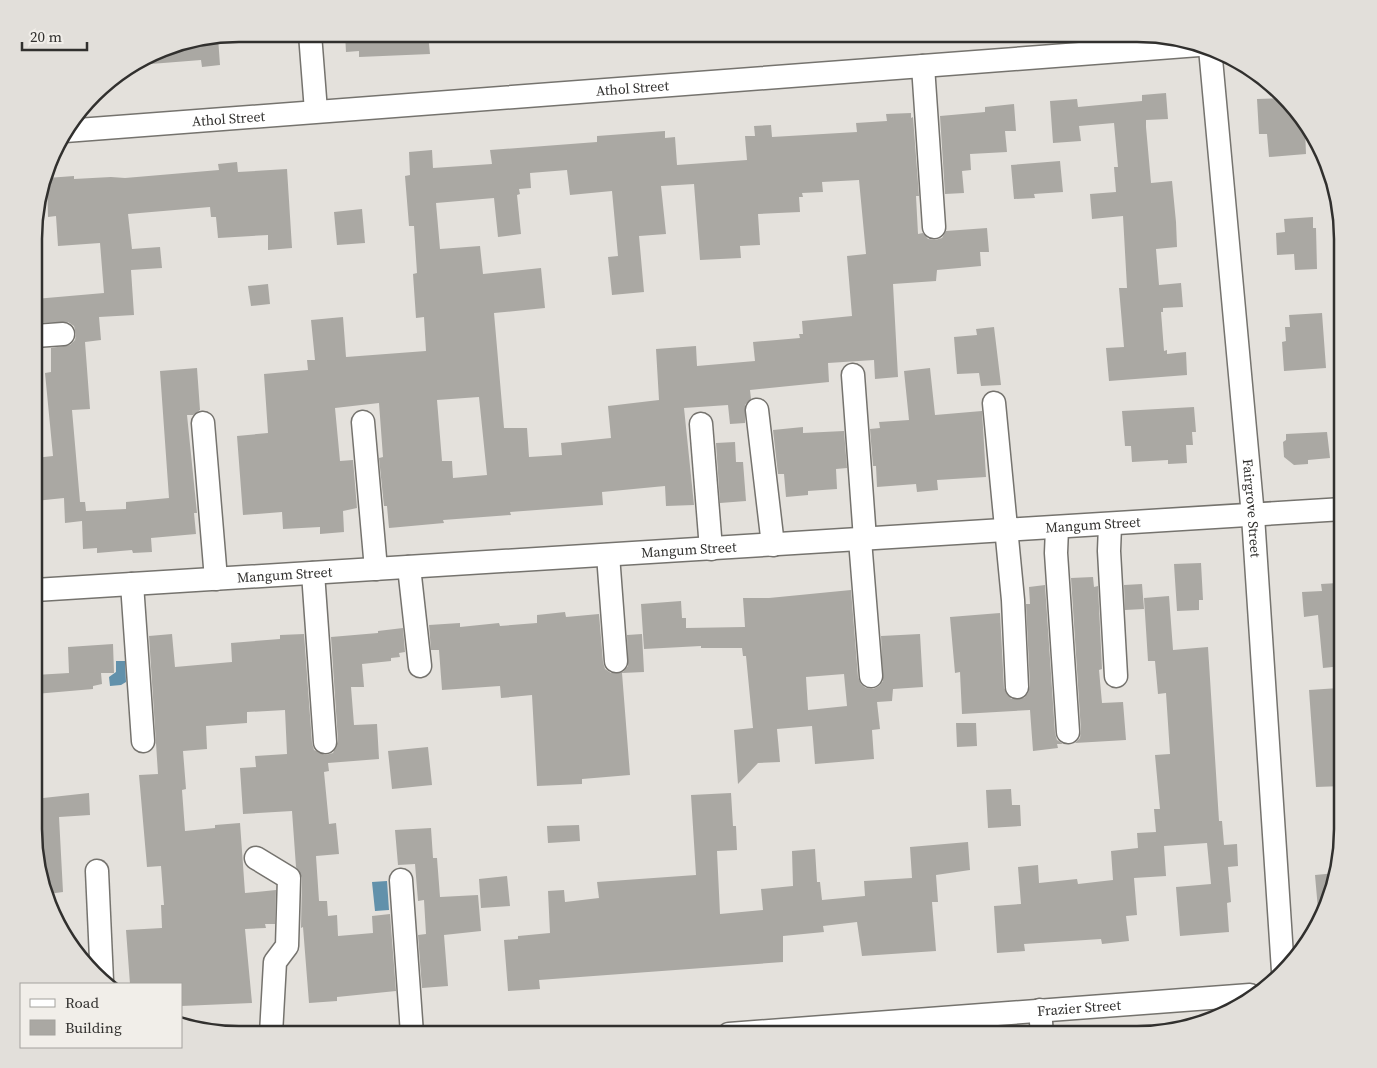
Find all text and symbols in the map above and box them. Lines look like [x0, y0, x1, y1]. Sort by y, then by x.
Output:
scale bar [22, 20, 88, 52]
text: 20 m [30, 26, 62, 47]
street label: Athol Street [595, 75, 670, 101]
street label: Athol Street [191, 106, 266, 131]
street label: Fairgrove Street [1238, 458, 1266, 558]
street label: Mangum Street [1045, 512, 1142, 537]
street label: Mangum Street [640, 537, 737, 562]
street label: Mangum Street [236, 562, 333, 587]
legend [20, 983, 182, 1048]
text: Road [65, 992, 99, 1013]
street label: Frazier Street [1036, 995, 1122, 1021]
text: Building [65, 1017, 122, 1038]

